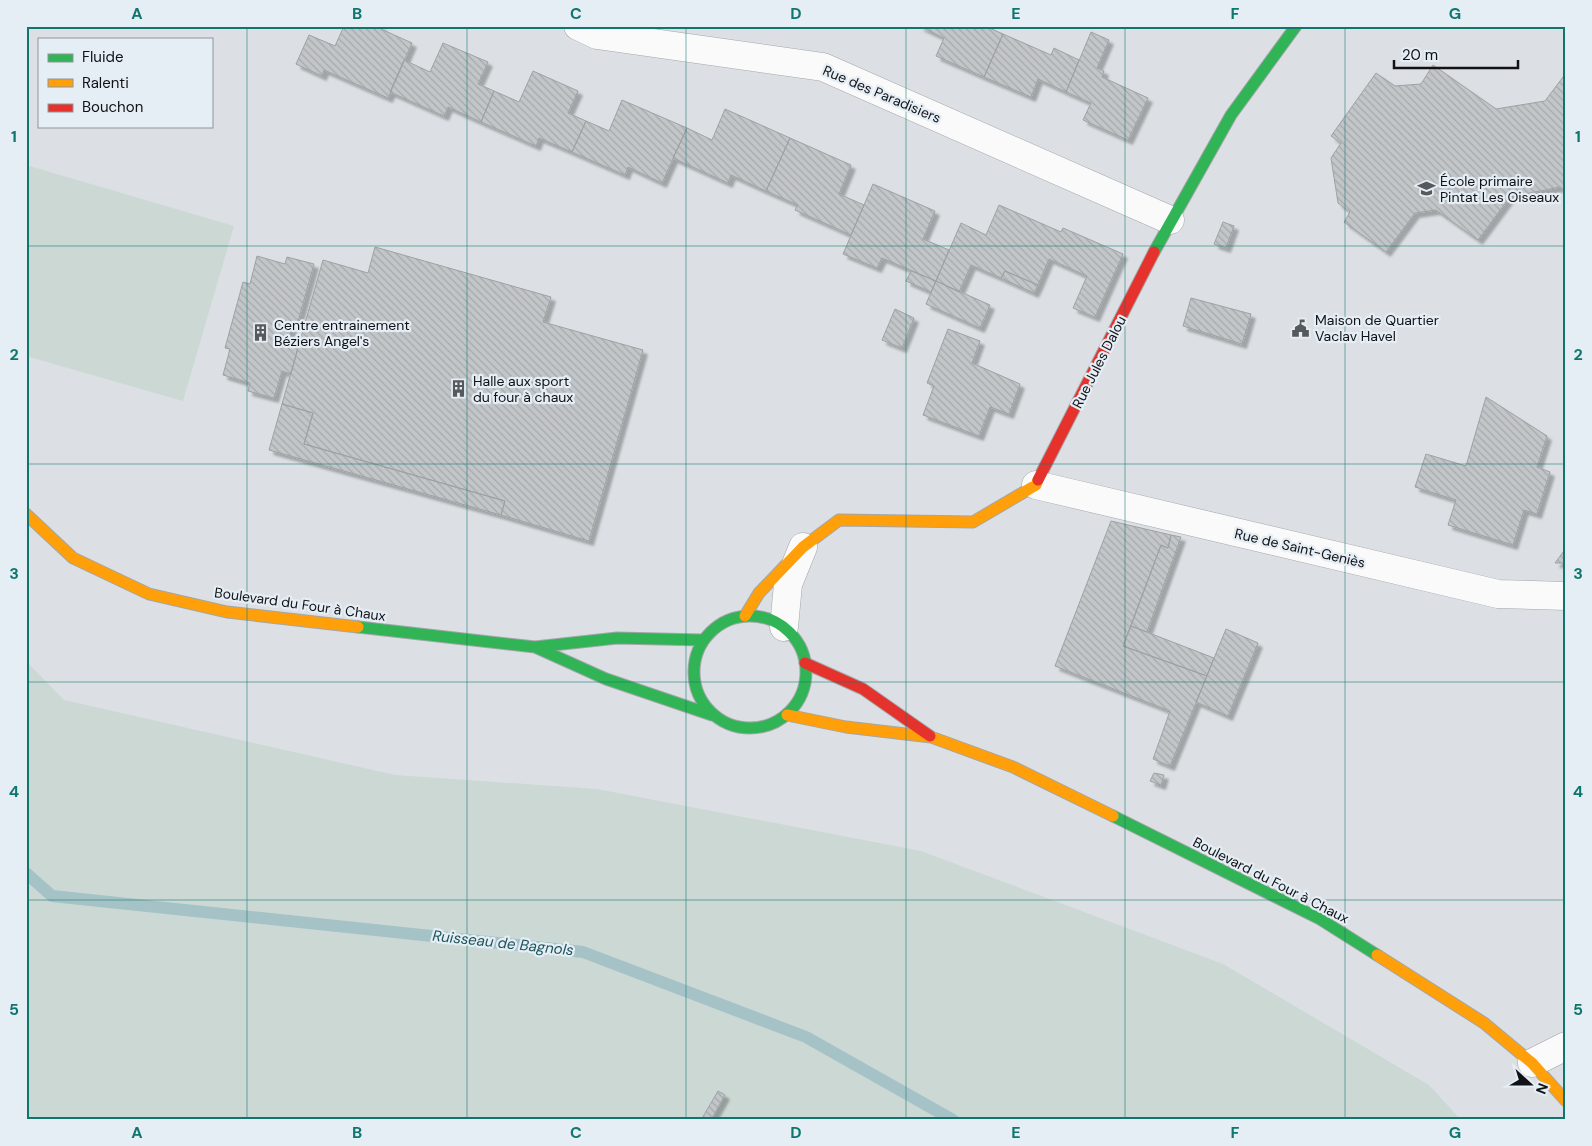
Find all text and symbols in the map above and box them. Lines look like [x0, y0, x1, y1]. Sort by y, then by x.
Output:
text: A [131, 3, 143, 24]
text: B [352, 3, 362, 24]
text: C [570, 3, 582, 24]
text: D [790, 3, 802, 24]
text: E [1011, 3, 1021, 24]
text: F [1231, 3, 1240, 24]
text: G [1449, 3, 1461, 24]
legend [38, 38, 212, 128]
scale bar [1394, 38, 1518, 70]
text: 20 m [1402, 45, 1438, 65]
text: Fluide [82, 47, 124, 67]
street label: Rue des Paradisiers [820, 61, 944, 127]
text: Ralenti [82, 73, 129, 93]
text: Bouchon [82, 97, 143, 117]
text: 1 [11, 126, 17, 147]
text: 1 [1575, 126, 1581, 147]
place label: École primaire Pintat Les Oiseaux [1440, 172, 1559, 206]
school or university icon: École primaire Pintat Les Oiseaux [1416, 179, 1436, 199]
place label: Maison de Quartier Vaclav Havel [1315, 311, 1439, 345]
street label: Rue Jules Dalou [1068, 313, 1130, 411]
place label: Centre entrainement Béziers Angel's [274, 316, 410, 350]
public building icon: Maison de Quartier Vaclav Havel [1291, 318, 1311, 338]
building icon: Centre entrainement Béziers Angel's [250, 323, 270, 343]
text: 2 [9, 344, 19, 365]
text: 2 [1573, 344, 1583, 365]
place label: Halle aux sport du four à chaux [473, 372, 573, 406]
building icon: Halle aux sport du four à chaux [449, 379, 469, 399]
street label: Rue de Saint-Geniès [1233, 524, 1367, 572]
text: 3 [9, 563, 19, 584]
text: 3 [1573, 563, 1583, 584]
street label: Boulevard du Four à Chaux [213, 583, 387, 625]
text: 4 [9, 781, 19, 802]
text: 4 [1573, 781, 1583, 802]
street label: Boulevard du Four à Chaux [1190, 833, 1352, 927]
water label: Ruisseau de Bagnols [431, 926, 575, 960]
text: 5 [9, 999, 19, 1020]
text: 5 [1573, 999, 1583, 1020]
north arrow [1504, 1058, 1554, 1108]
text: N [1532, 1081, 1552, 1097]
text: A [131, 1122, 143, 1143]
text: B [352, 1122, 362, 1143]
text: C [570, 1122, 582, 1143]
text: D [790, 1122, 802, 1143]
text: E [1011, 1122, 1021, 1143]
text: F [1231, 1122, 1240, 1143]
text: G [1449, 1122, 1461, 1143]

